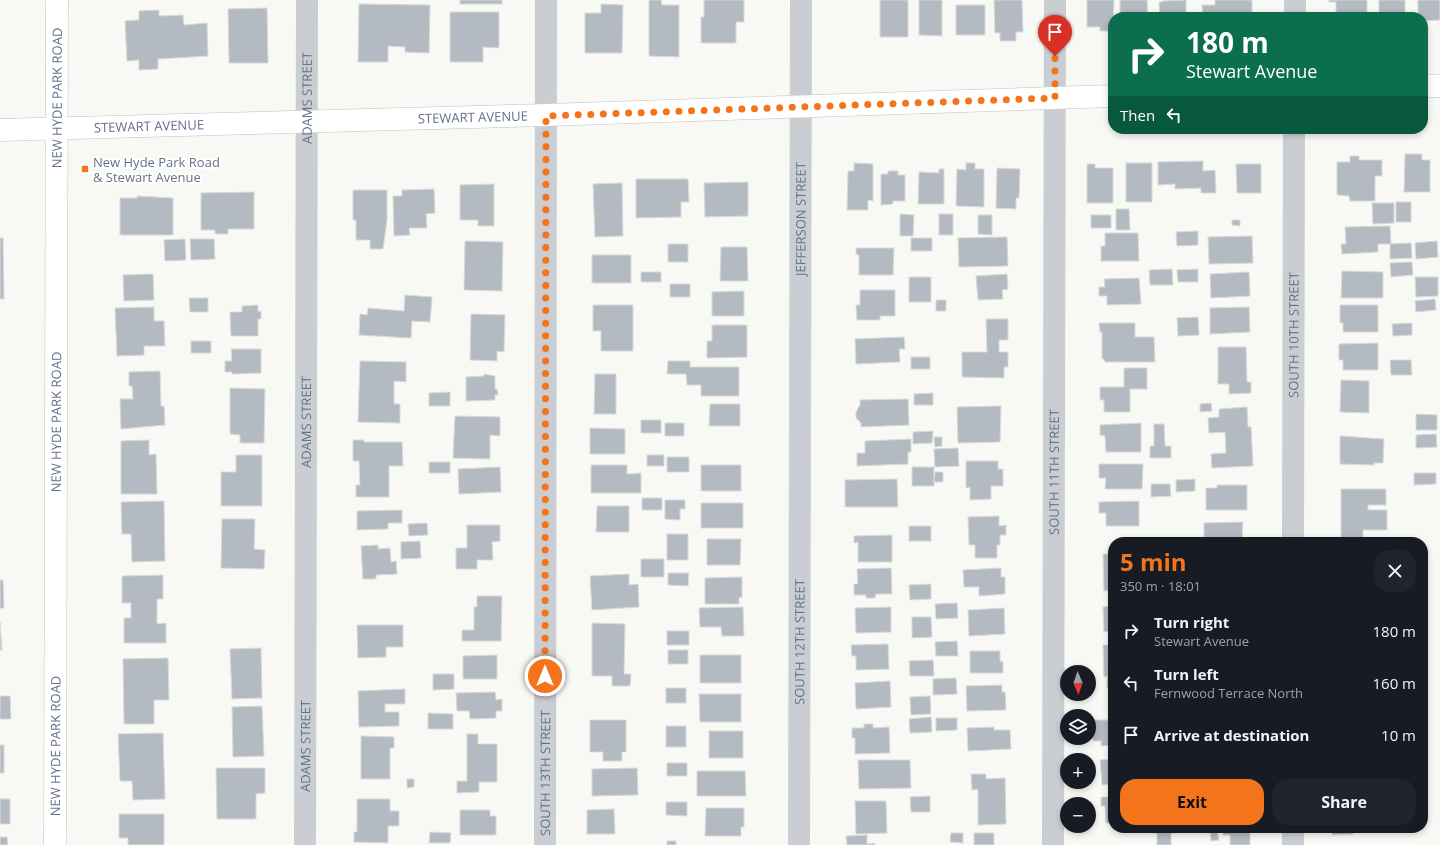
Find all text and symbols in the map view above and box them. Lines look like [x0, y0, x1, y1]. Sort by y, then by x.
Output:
pin [1038, 15, 1072, 56]
icon: arrive [1044, 21, 1066, 43]
text: 180 m [1186, 23, 1269, 61]
street label: NEW HYDE PARK ROAD [48, 28, 66, 168]
icon: right [1120, 28, 1172, 80]
street label: ADAMS STREET [298, 51, 316, 144]
text: Stewart Avenue [1186, 59, 1317, 83]
icon: left [1163, 104, 1185, 126]
text: Then [1120, 105, 1155, 125]
street label: STEWART AVENUE [418, 107, 528, 128]
street label: STEWART AVENUE [94, 115, 204, 136]
place label: New Hyde Park Road & Stewart Avenue [93, 153, 220, 186]
street label: JEFFERSON STREET [791, 161, 810, 278]
marker: New Hyde Park Road & Stewart Avenue [80, 164, 90, 174]
street label: SOUTH 10TH STREET [1284, 271, 1303, 398]
street label: NEW HYDE PARK ROAD [47, 352, 65, 492]
street label: ADAMS STREET [297, 375, 315, 468]
street label: SOUTH 11TH STREET [1045, 408, 1063, 535]
text: 5 min [1120, 545, 1187, 578]
button: close [1374, 550, 1416, 592]
text: 350 m · 18:01 [1120, 577, 1201, 595]
street label: SOUTH 12TH STREET [790, 578, 809, 705]
text: Turn right [1154, 612, 1229, 632]
icon: right [1120, 620, 1142, 642]
text: 180 m [1372, 621, 1416, 641]
text: Stewart Avenue [1154, 632, 1249, 650]
position arrow [524, 655, 566, 697]
text: Turn left [1154, 664, 1219, 684]
north arrow [1060, 665, 1096, 701]
map controls [1060, 665, 1096, 833]
icon: left [1120, 672, 1142, 694]
text: 160 m [1372, 673, 1416, 693]
street label: NEW HYDE PARK ROAD [46, 676, 64, 816]
text: Fernwood Terrace North [1154, 684, 1303, 702]
street label: ADAMS STREET [296, 699, 314, 792]
street label: SOUTH 13TH STREET [536, 709, 554, 836]
button: layers [1060, 709, 1096, 745]
icon: arrive [1120, 724, 1142, 746]
text: Arrive at destination [1154, 725, 1309, 745]
text: 10 m [1381, 725, 1416, 745]
button: + [1060, 753, 1096, 789]
button: Exit [1120, 779, 1264, 825]
button: Share [1272, 779, 1416, 825]
button: − [1060, 797, 1096, 833]

